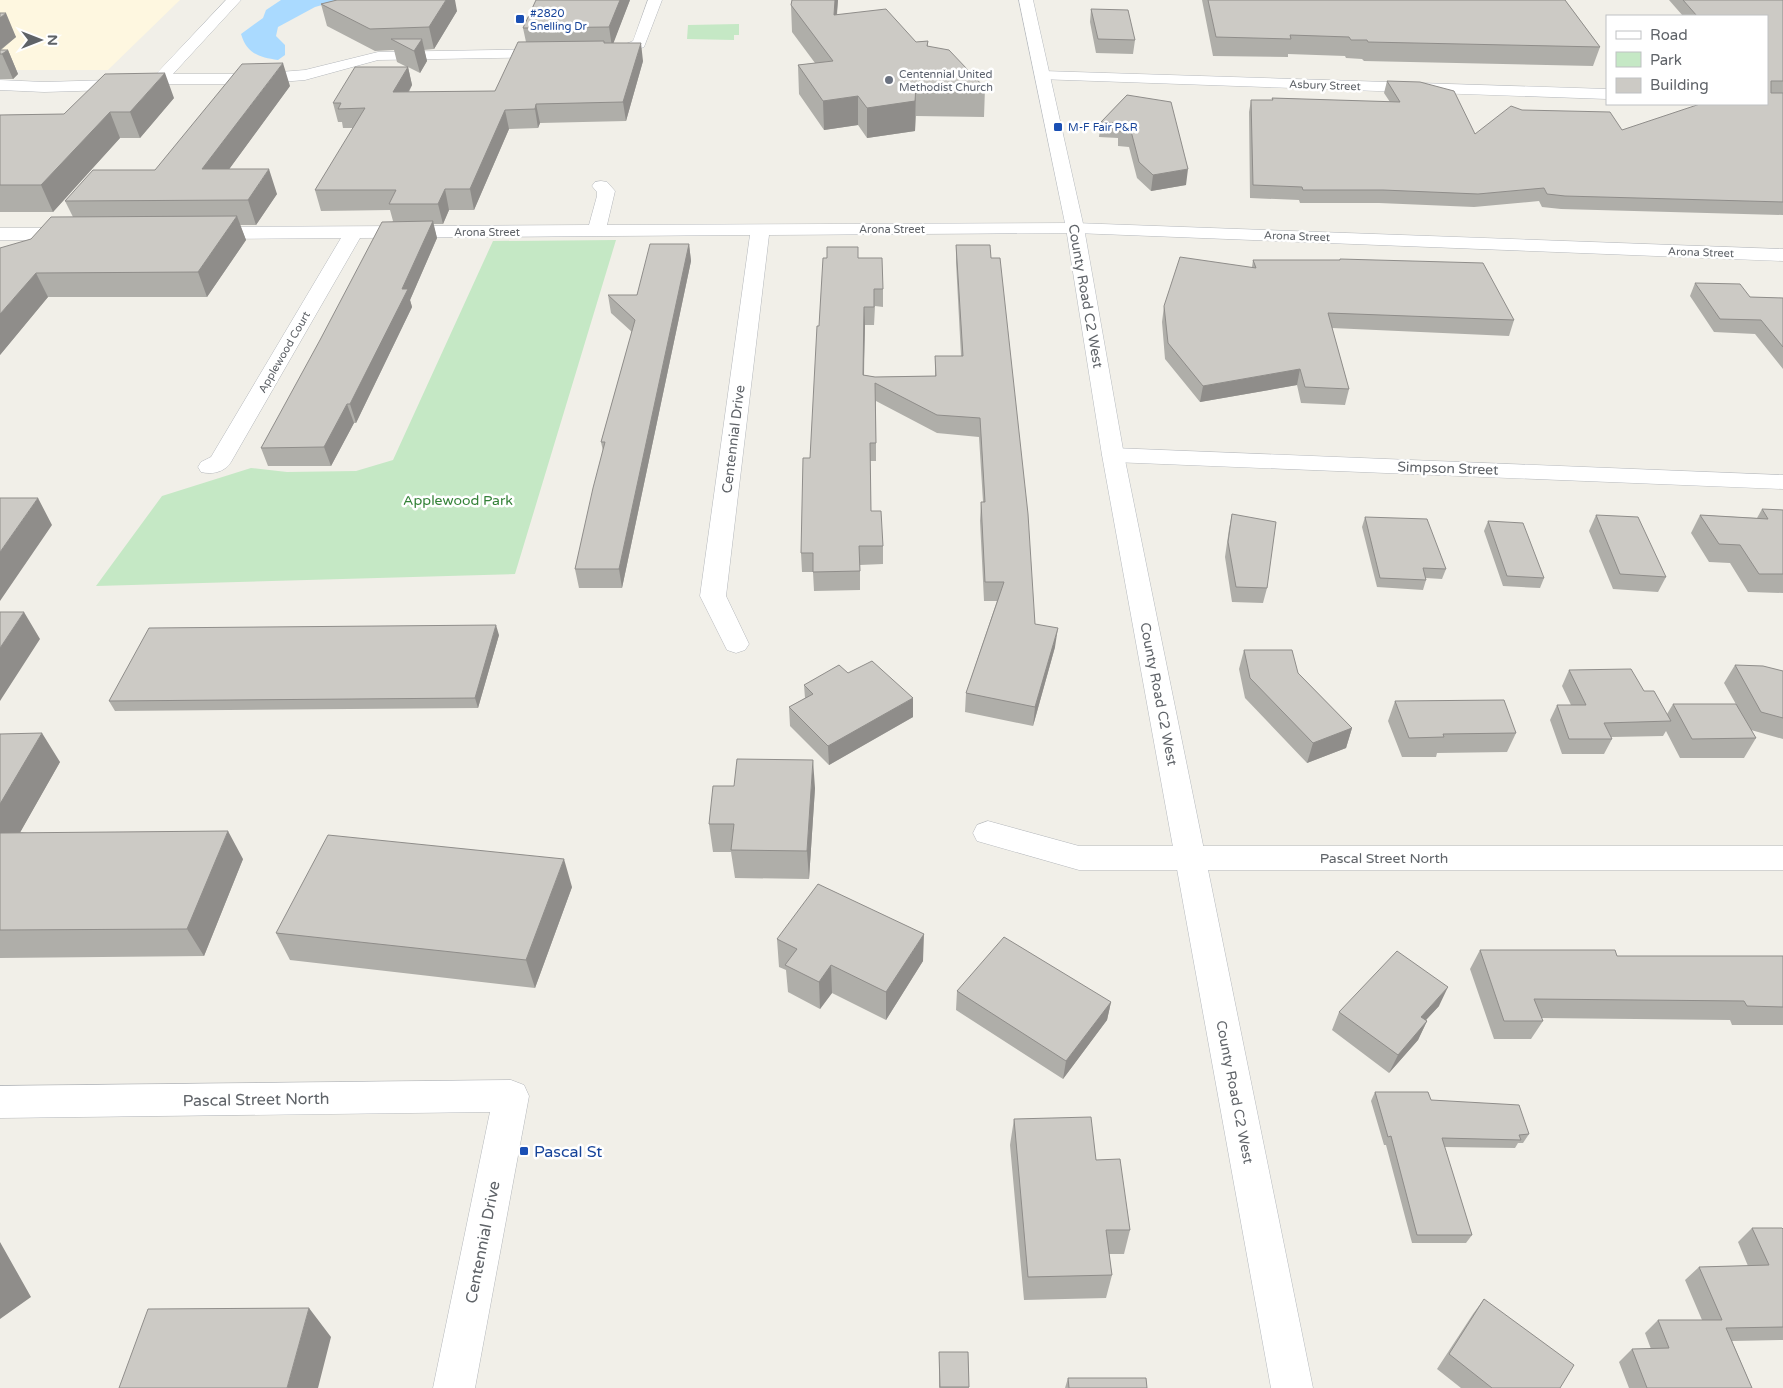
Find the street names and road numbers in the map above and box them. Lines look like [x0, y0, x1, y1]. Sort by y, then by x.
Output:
street label: Asbury Street [1289, 78, 1361, 93]
street label: Arona Street [859, 223, 925, 236]
street label: County Road C2 West [1064, 223, 1107, 370]
street label: Arona Street [454, 226, 520, 239]
street label: Arona Street [1264, 229, 1330, 244]
street label: Arona Street [1668, 245, 1734, 260]
street label: Applewood Court [256, 309, 313, 395]
street label: Centennial Drive [718, 384, 749, 494]
street label: Simpson Street [1397, 458, 1499, 479]
street label: County Road C2 West [1136, 621, 1181, 768]
street label: Pascal Street North [1320, 850, 1448, 867]
street label: County Road C2 West [1212, 1019, 1257, 1166]
street label: Pascal Street North [182, 1089, 330, 1111]
street label: Centennial Drive [461, 1179, 505, 1305]

